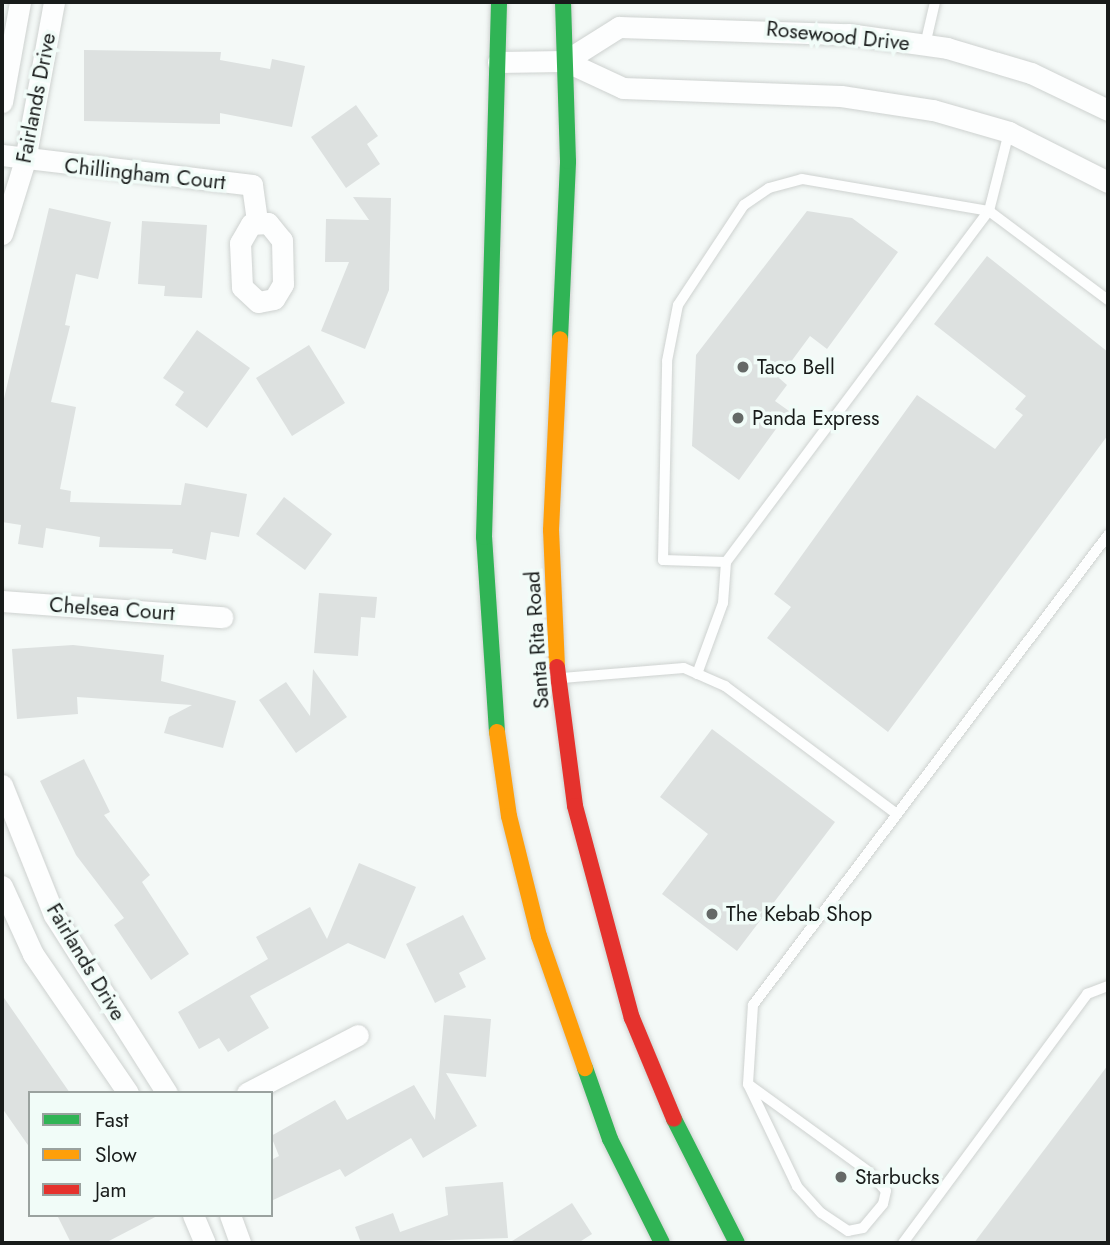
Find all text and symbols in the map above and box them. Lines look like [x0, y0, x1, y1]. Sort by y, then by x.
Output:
street label: Rosewood Drive [765, 16, 911, 56]
street label: Fairlands Drive [11, 31, 61, 165]
street label: Chillingham Court [63, 153, 227, 195]
place label: Taco Bell [757, 354, 835, 380]
marker: Taco Bell [735, 359, 751, 375]
place label: Panda Express [752, 405, 879, 431]
marker: Panda Express [730, 410, 746, 426]
street label: Santa Rita Road [520, 570, 554, 710]
street label: Chelsea Court [48, 592, 176, 626]
street label: Fairlands Drive [41, 899, 131, 1025]
place label: The Kebab Shop [726, 901, 872, 927]
marker: The Kebab Shop [704, 906, 720, 922]
legend [28, 1091, 273, 1217]
text: Fast [95, 1105, 128, 1135]
text: Slow [95, 1140, 137, 1170]
place label: Starbucks [855, 1164, 940, 1190]
marker: Starbucks [833, 1169, 849, 1185]
text: Jam [95, 1175, 127, 1205]

